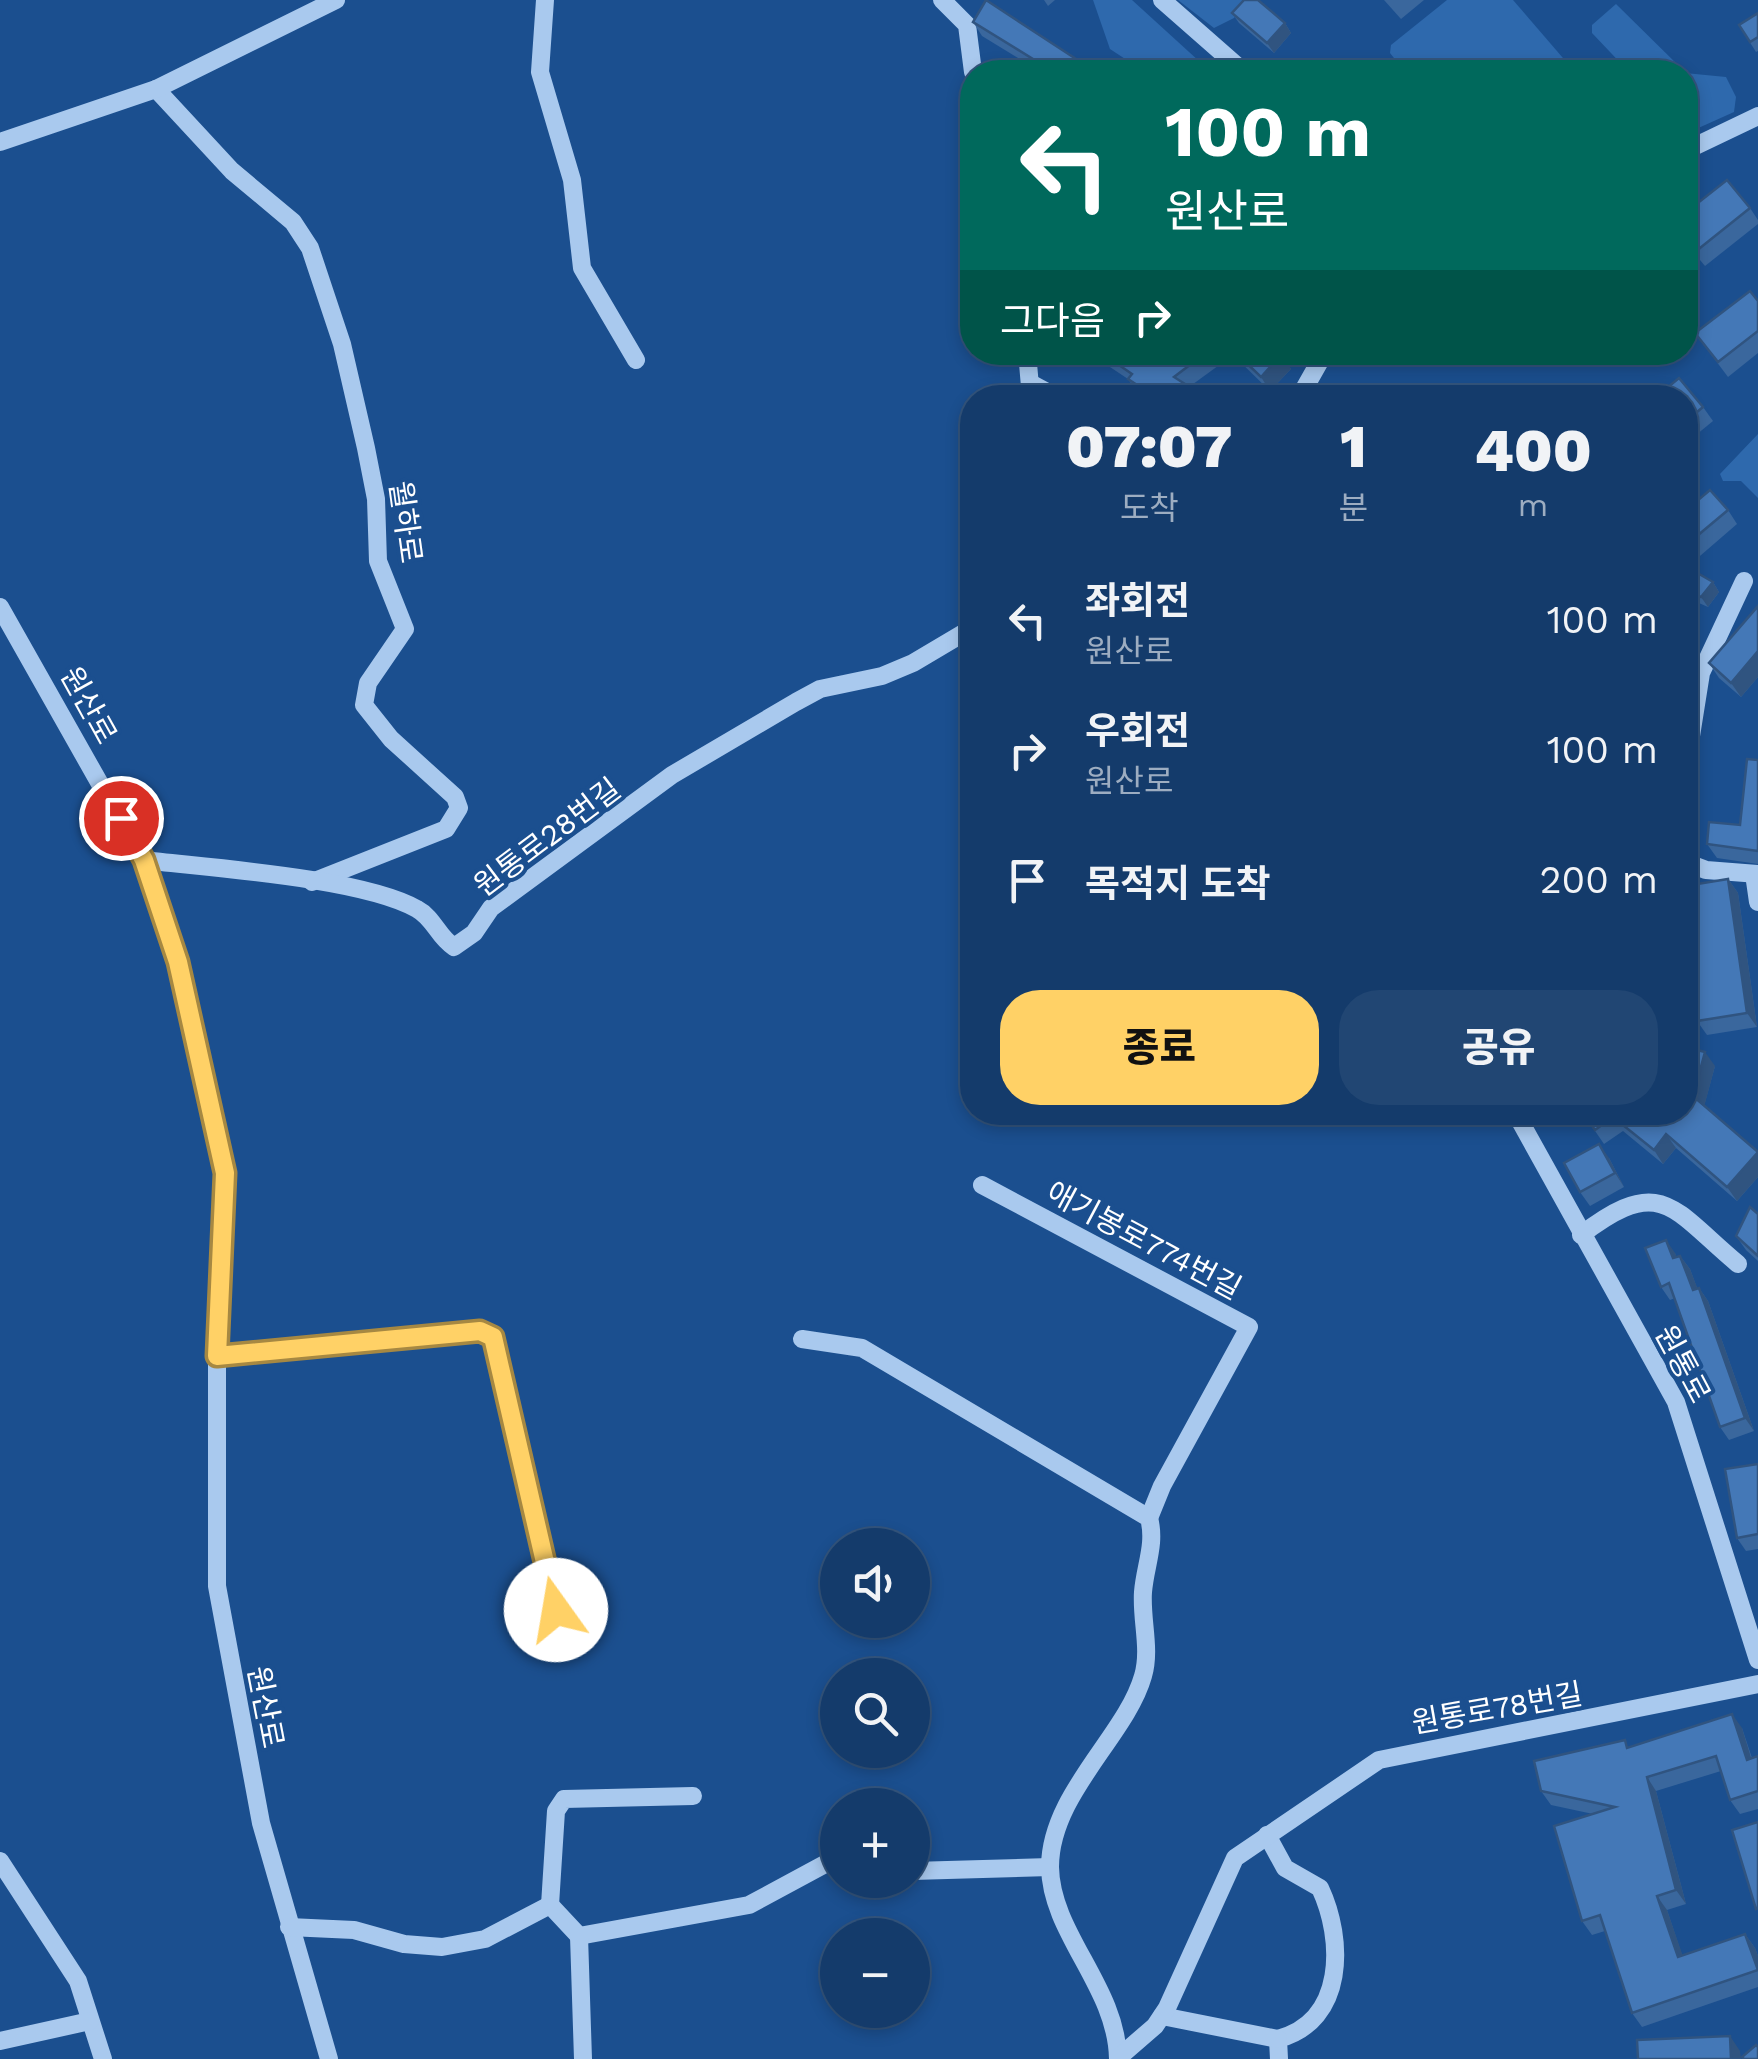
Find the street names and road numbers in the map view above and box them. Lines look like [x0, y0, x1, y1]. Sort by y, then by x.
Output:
street label: 월하로 [383, 479, 429, 565]
street label: 원산로 [54, 660, 124, 750]
street label: 원통로28번길 [467, 771, 627, 903]
street label: 애기봉로774번길 [1041, 1174, 1247, 1306]
street label: 원통로 [1648, 1319, 1718, 1409]
street label: 원산로 [241, 1663, 291, 1751]
street label: 원통로78번길 [1409, 1676, 1585, 1740]

